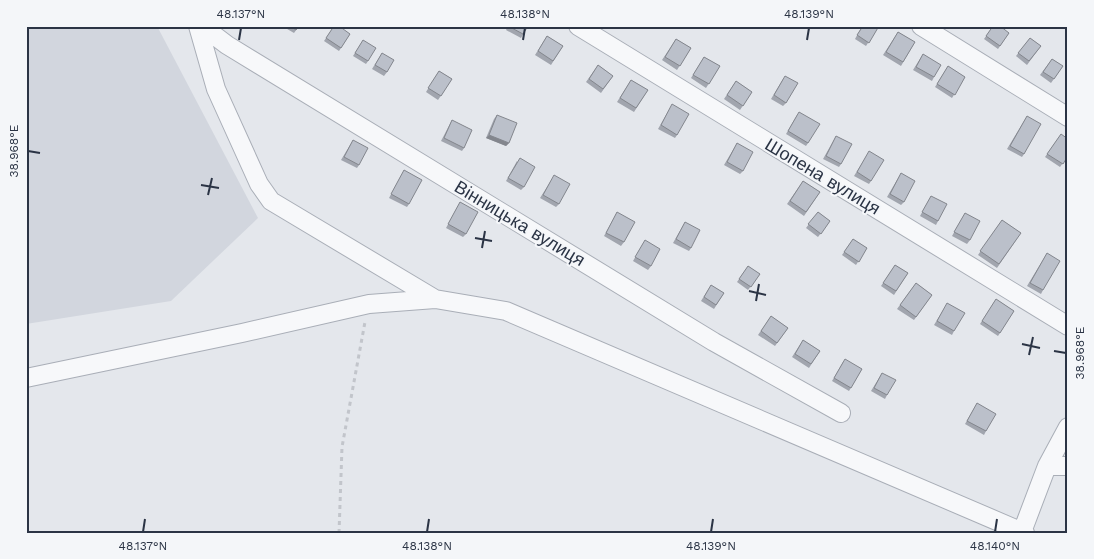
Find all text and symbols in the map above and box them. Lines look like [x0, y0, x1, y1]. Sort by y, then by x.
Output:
text: 48.137°N [217, 7, 265, 21]
text: 48.138°N [500, 7, 550, 21]
text: 48.139°N [784, 7, 834, 21]
text: 38.968°E [7, 124, 21, 177]
street label: Шопена вулиця [762, 133, 884, 219]
street label: Вінницька вулиця [451, 176, 589, 270]
text: 38.968°E [1073, 326, 1087, 379]
text: 48.137°N [119, 539, 167, 553]
text: 48.138°N [402, 539, 452, 553]
text: 48.139°N [686, 539, 736, 553]
text: 48.140°N [970, 539, 1020, 553]

